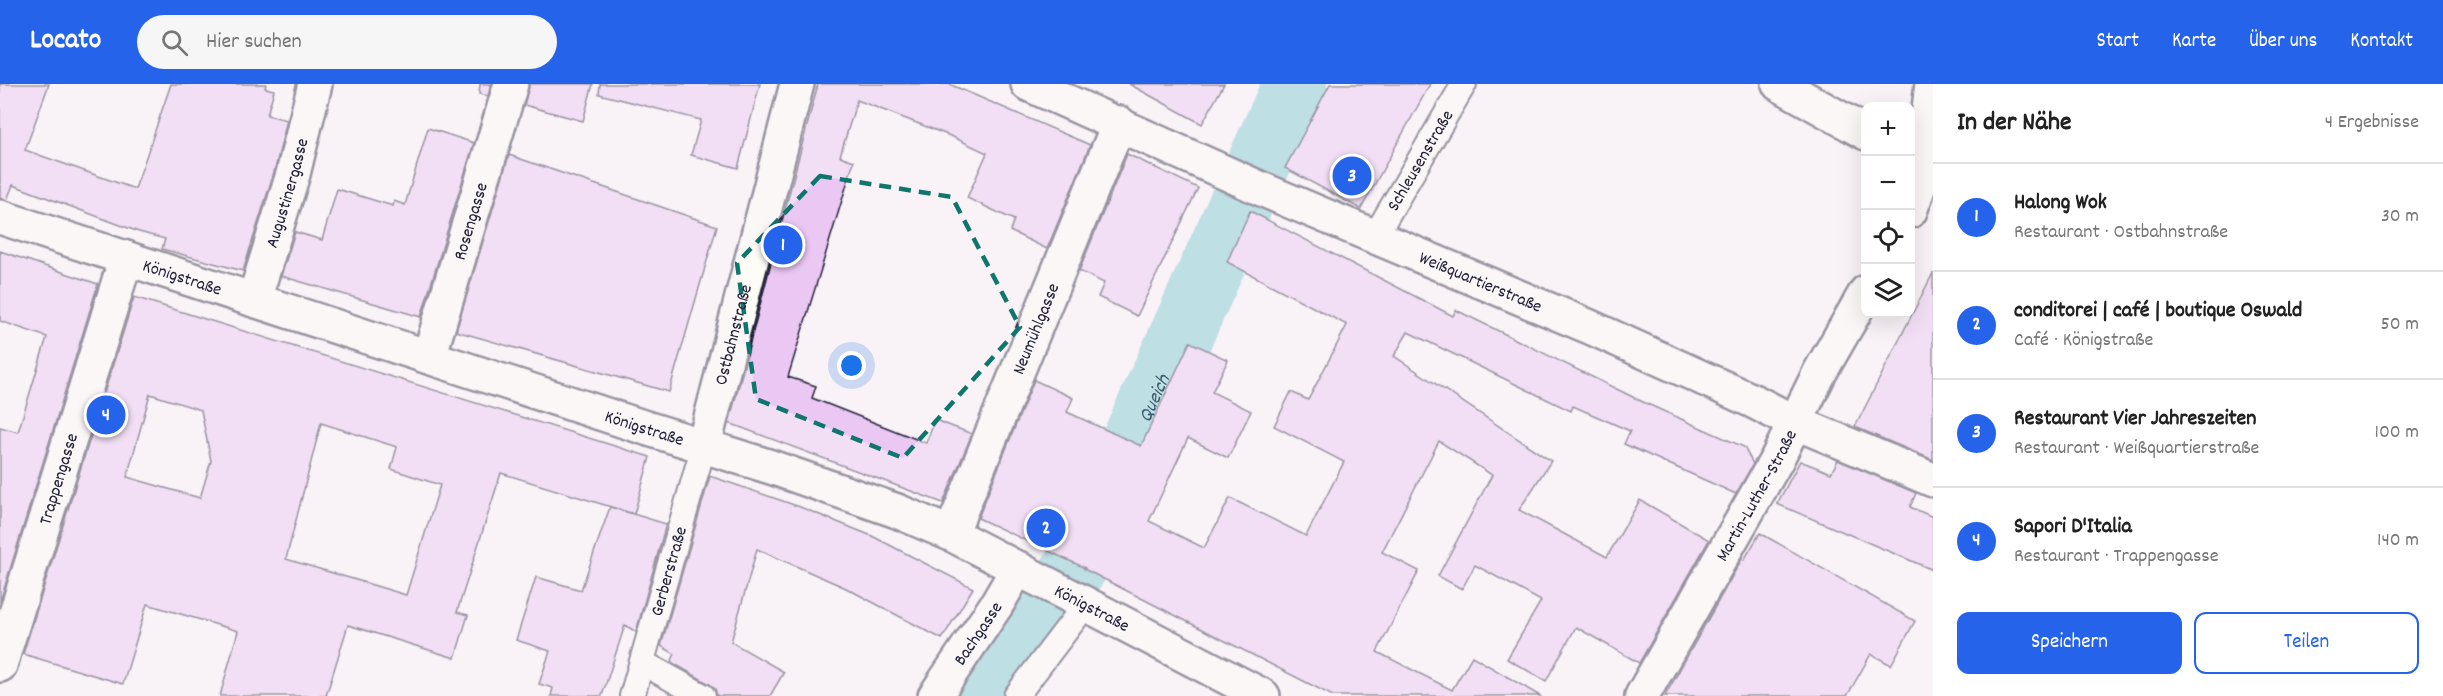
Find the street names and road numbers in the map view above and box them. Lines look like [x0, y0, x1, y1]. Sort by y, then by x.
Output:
street label: Schleusenstraße [1382, 106, 1461, 216]
street label: Augustinergasse [261, 136, 316, 251]
street label: Rosengasse [449, 180, 496, 264]
street label: Weißquartierstraße [1414, 247, 1545, 321]
street label: Königstraße [139, 254, 225, 304]
street label: Neumühlgasse [1007, 280, 1067, 379]
street label: Ostbahnstraße [710, 282, 760, 388]
street label: Königstraße [601, 405, 687, 454]
street label: Martin-Luther-Straße [1711, 426, 1805, 567]
street label: Trappengasse [34, 430, 86, 528]
street label: Gerberstraße [646, 524, 695, 619]
street label: Königstraße [1049, 580, 1133, 640]
street label: Bachgasse [949, 598, 1010, 671]

